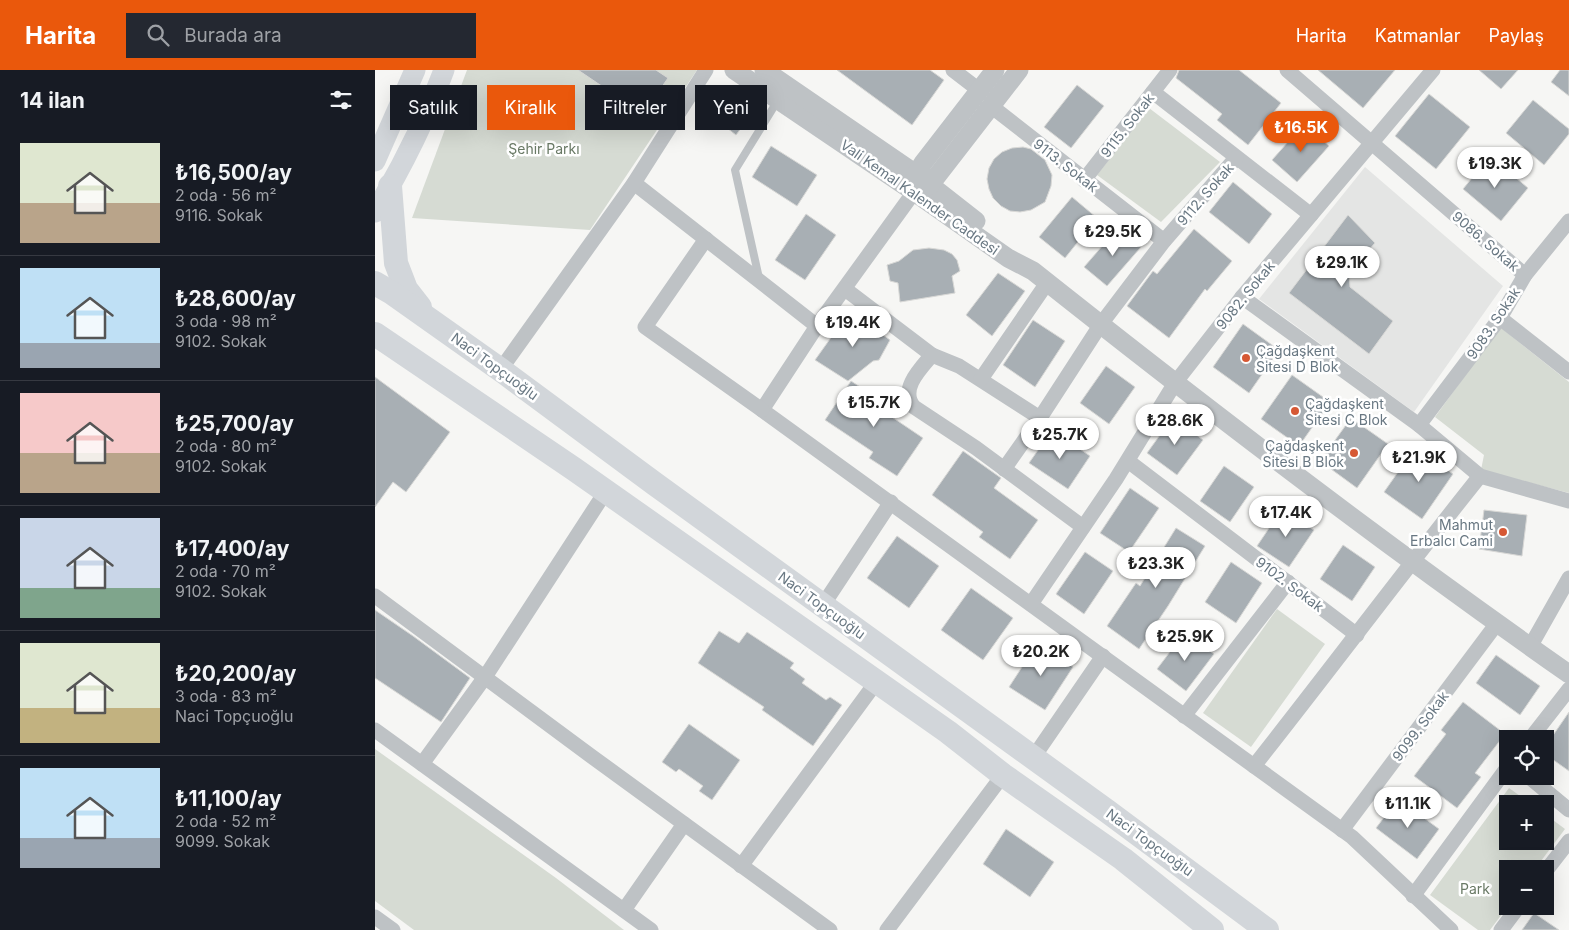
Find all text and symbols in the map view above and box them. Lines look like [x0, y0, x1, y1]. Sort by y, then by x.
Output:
search box [126, 13, 476, 58]
text: Harita [25, 21, 96, 50]
icon: search [144, 21, 172, 49]
text: Burada ara [184, 24, 282, 47]
text: Harita [1296, 25, 1347, 46]
text: Katmanlar [1375, 25, 1460, 46]
text: Paylaş [1488, 25, 1544, 46]
chip: Satılık [390, 85, 477, 130]
chip: Kiralık [487, 85, 575, 130]
chip: Filtreler [585, 85, 685, 130]
chip: Yeni [695, 85, 767, 130]
icon: filters [327, 86, 355, 114]
text: 14 ilan [20, 88, 85, 113]
street label: 9115. Sokak [1097, 89, 1158, 160]
pin: ₺16.5K [1260, 111, 1342, 153]
text: ₺16.5K [1274, 117, 1328, 137]
street label: 9113. Sokak [1030, 135, 1102, 196]
street label: Vali Kemal Kalender Caddesi [838, 136, 1002, 258]
park label: Şehir Parkı [508, 140, 580, 157]
pin: ₺19.3K [1454, 146, 1536, 189]
text: ₺19.3K [1468, 153, 1522, 173]
street label: 9112. Sokak [1173, 159, 1237, 229]
text: ₺16,500/ay [175, 160, 292, 185]
icon: home [60, 163, 120, 223]
text: 2 oda · 56 m² [175, 185, 276, 205]
text: 9116. Sokak [175, 205, 263, 225]
street label: 9086. Sokak [1449, 207, 1523, 275]
pin: ₺29.5K [1072, 214, 1154, 257]
text: ₺29.5K [1084, 221, 1142, 241]
pin: ₺29.1K [1301, 246, 1383, 288]
text: ₺29.1K [1316, 252, 1368, 272]
street label: 9082. Sokak [1212, 257, 1278, 333]
street label: 9083. Sokak [1463, 284, 1523, 362]
text: ₺28,600/ay [175, 286, 296, 311]
icon: home [60, 288, 120, 348]
pin: ₺19.4K [812, 306, 894, 348]
text: 3 oda · 98 m² [175, 311, 277, 331]
text: ₺19.4K [826, 312, 880, 332]
street label: Naci Topçuoğlu [448, 329, 542, 403]
text: 9102. Sokak [175, 331, 267, 351]
place label: Çağdaşkent Sitesi D Blok [1256, 342, 1339, 375]
marker: Çağdaşkent Sitesi D Blok [1240, 352, 1252, 364]
pin: ₺15.7K [833, 386, 915, 428]
text: ₺15.7K [848, 392, 900, 412]
place label: Çağdaşkent Sitesi C Blok [1305, 395, 1388, 428]
pin: ₺28.6K [1134, 404, 1216, 446]
marker: Çağdaşkent Sitesi C Blok [1289, 405, 1301, 417]
text: ₺28.6K [1146, 410, 1204, 430]
text: ₺25,700/ay [175, 411, 294, 436]
icon: home [60, 413, 120, 473]
pin: ₺25.7K [1019, 418, 1101, 460]
text: ₺25.7K [1032, 424, 1088, 444]
text: 2 oda · 80 m² [175, 436, 277, 456]
place label: Çağdaşkent Sitesi B Blok [1263, 437, 1344, 470]
pin: ₺21.9K [1378, 440, 1460, 483]
marker: Çağdaşkent Sitesi B Blok [1348, 447, 1360, 459]
text: ₺21.9K [1392, 447, 1446, 467]
text: 9102. Sokak [175, 456, 267, 476]
pin: ₺17.4K [1245, 496, 1327, 538]
text: ₺17.4K [1260, 502, 1312, 522]
place label: Mahmut Erbalcı Cami [1410, 516, 1493, 549]
marker: Mahmut Erbalcı Cami [1497, 526, 1509, 538]
text: ₺17,400/ay [175, 536, 289, 561]
icon: home [60, 538, 120, 598]
pin: ₺23.3K [1115, 546, 1197, 589]
text: ₺23.3K [1127, 553, 1185, 573]
street label: 9102. Sokak [1253, 553, 1327, 615]
text: 2 oda · 70 m² [175, 561, 276, 581]
street label: Naci Topçuoğlu [775, 568, 869, 642]
text: 9102. Sokak [175, 581, 267, 601]
pin: ₺25.9K [1144, 620, 1226, 662]
text: ₺25.9K [1156, 626, 1214, 646]
pin: ₺20.2K [1000, 634, 1082, 677]
text: ₺20.2K [1012, 641, 1070, 661]
text: ₺20,200/ay [175, 661, 297, 686]
icon: home [60, 663, 120, 723]
text: 3 oda · 83 m² [175, 686, 277, 706]
street label: 9099. Sokak [1388, 687, 1452, 764]
text: Naci Topçuoğlu [175, 706, 293, 726]
map controls [1499, 730, 1554, 915]
button: locate [1499, 730, 1554, 785]
text: ₺11,100/ay [175, 786, 282, 811]
pin: ₺11.1K [1367, 786, 1449, 829]
icon: home [60, 788, 120, 848]
text: ₺11.1K [1385, 793, 1431, 813]
button: + [1499, 795, 1554, 850]
street label: Naci Topçuoğlu [1103, 805, 1197, 879]
text: 2 oda · 52 m² [175, 811, 276, 831]
text: 9099. Sokak [175, 831, 270, 851]
button: − [1499, 860, 1554, 915]
park label: Park [1460, 880, 1490, 897]

